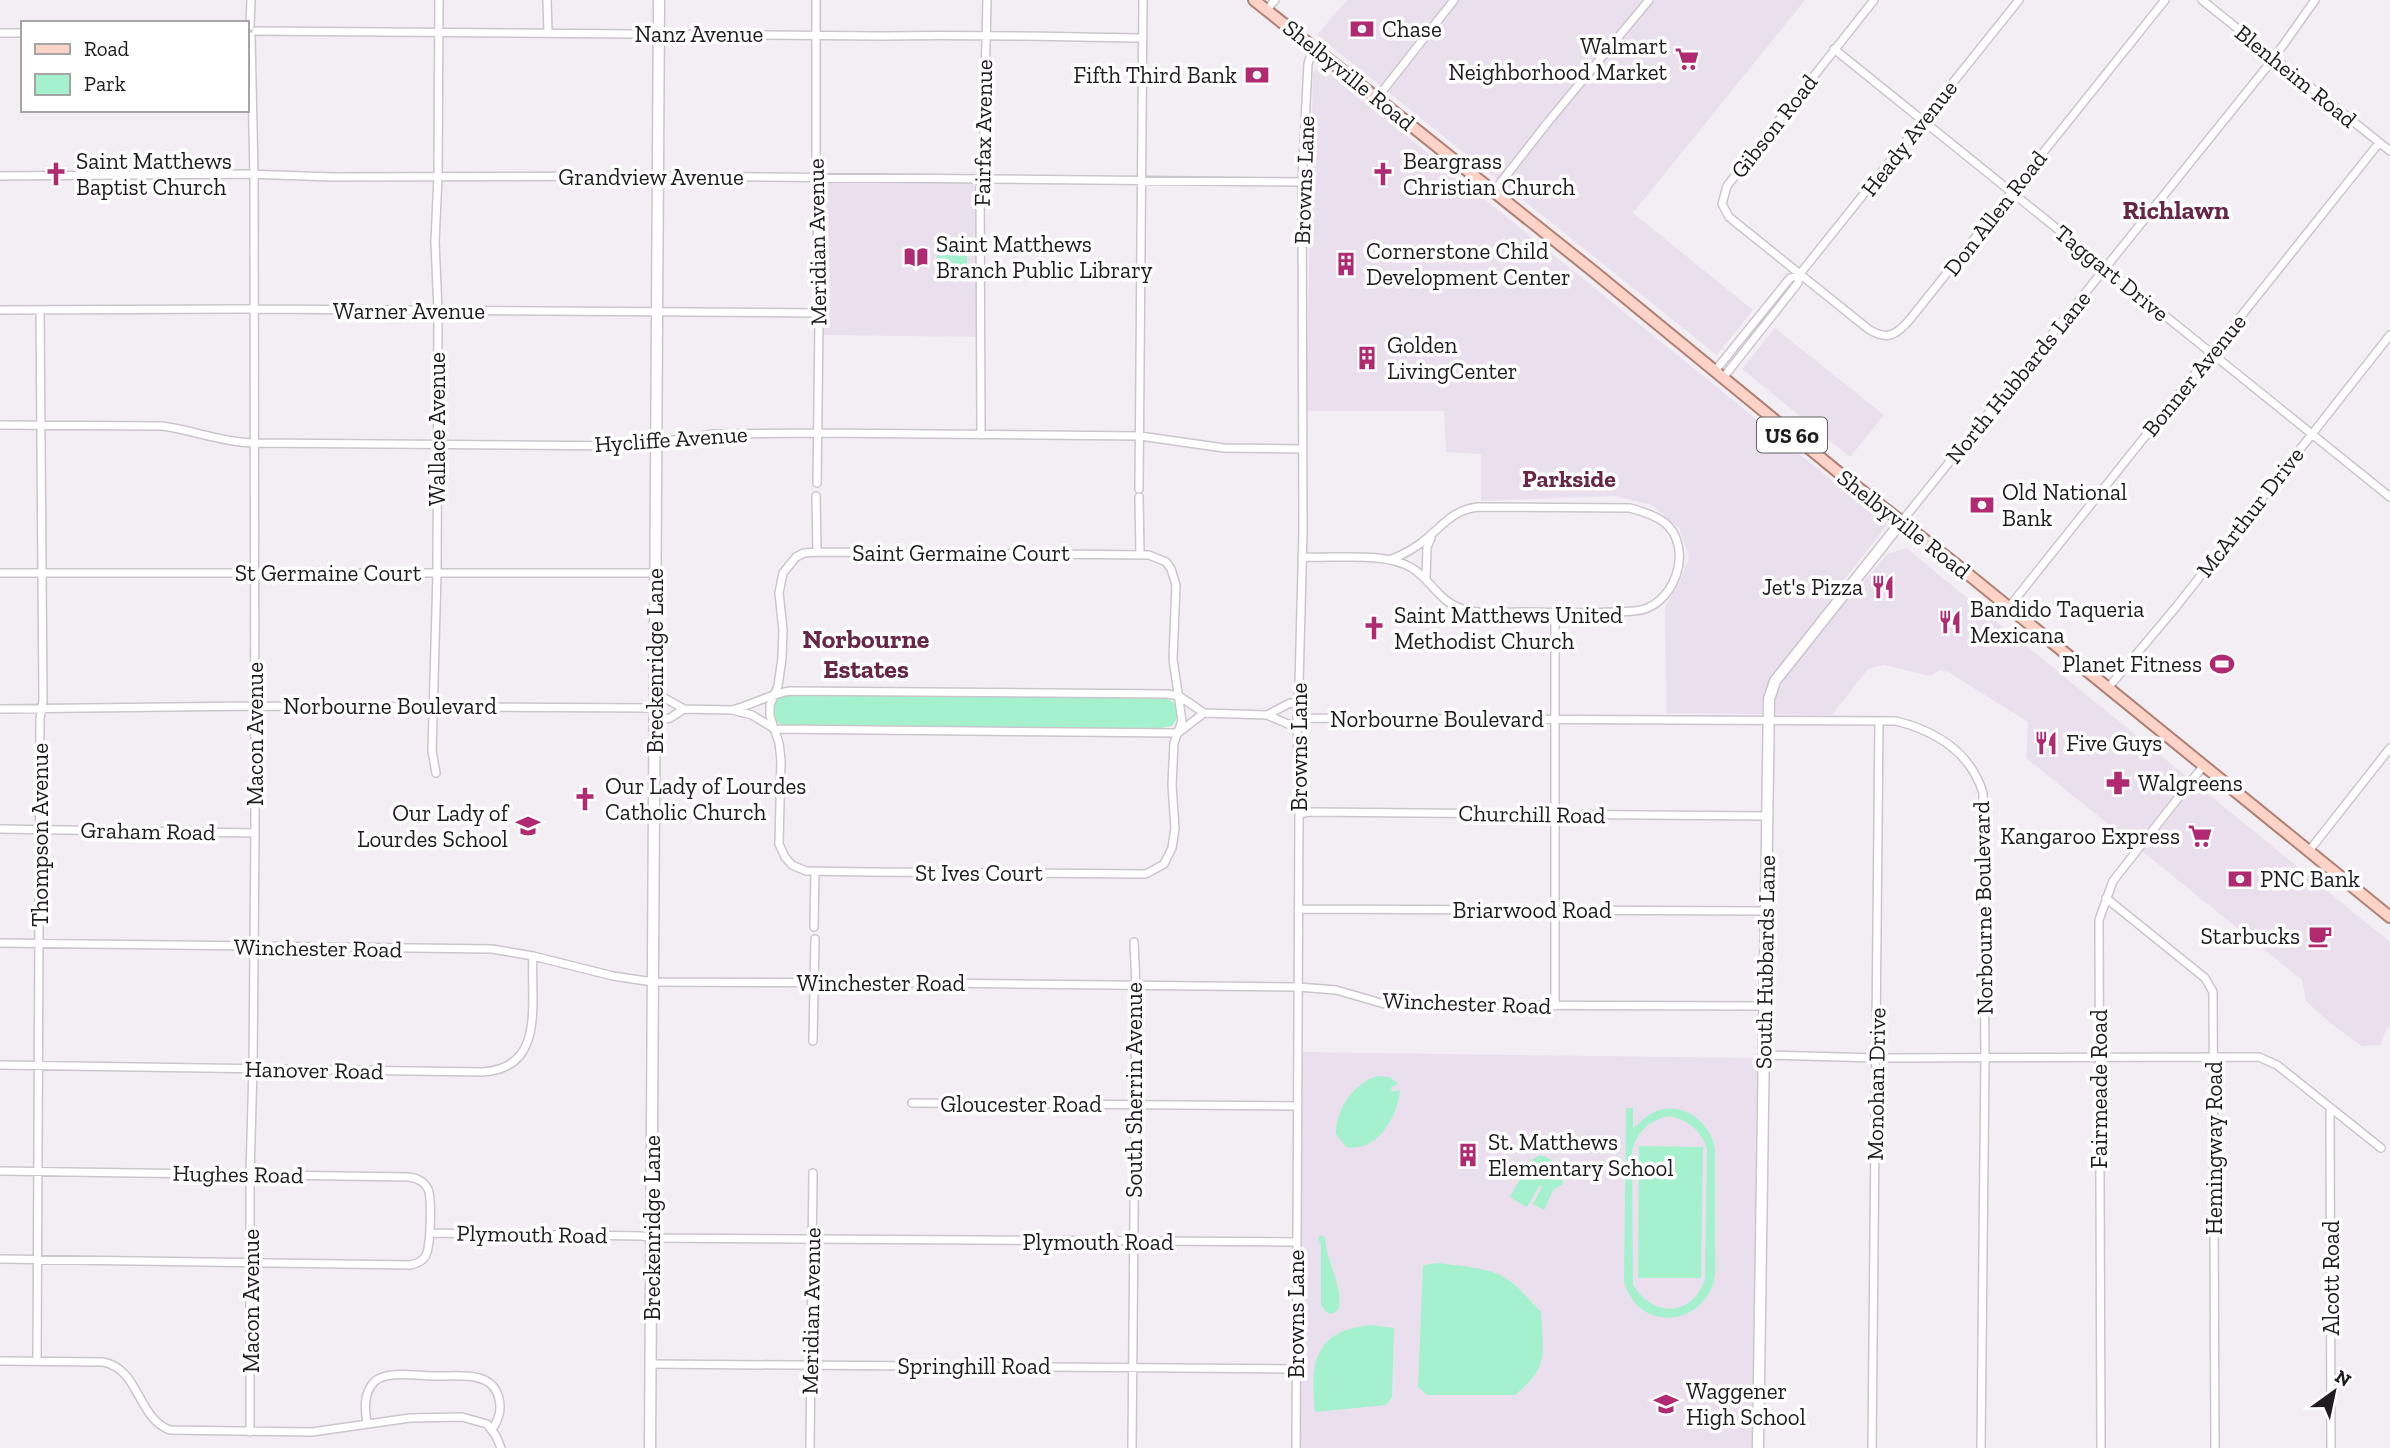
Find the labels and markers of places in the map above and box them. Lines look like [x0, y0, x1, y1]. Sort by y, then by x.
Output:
bank icon: Chase [1348, 15, 1376, 43]
place label: Chase [1382, 15, 1442, 43]
place label: Walmart Neighborhood Market [1448, 32, 1667, 86]
supermarket icon: Walmart Neighborhood Market [1673, 45, 1701, 73]
place label: Fifth Third Bank [1073, 61, 1237, 89]
bank icon: Fifth Third Bank [1243, 61, 1271, 89]
place label: Saint Matthews Baptist Church [76, 147, 232, 201]
place label: Beargrass Christian Church [1403, 147, 1575, 201]
church icon: Saint Matthews Baptist Church [42, 160, 70, 188]
church icon: Beargrass Christian Church [1369, 160, 1397, 188]
place label: Saint Matthews Branch Public Library [936, 230, 1153, 284]
place label: Cornerstone Child Development Center [1366, 237, 1571, 291]
library icon: Saint Matthews Branch Public Library [902, 243, 930, 271]
building icon: Cornerstone Child Development Center [1332, 250, 1360, 278]
place label: Golden LivingCenter [1387, 331, 1517, 385]
building icon: Golden LivingCenter [1353, 344, 1381, 372]
place label: Old National Bank [2002, 478, 2127, 532]
bank icon: Old National Bank [1968, 491, 1996, 519]
place label: Jet's Pizza [1762, 573, 1863, 601]
restaurant icon: Jet's Pizza [1869, 573, 1897, 601]
place label: Bandido Taqueria Mexicana [1970, 595, 2144, 649]
place label: Saint Matthews United Methodist Church [1394, 601, 1623, 655]
restaurant icon: Bandido Taqueria Mexicana [1936, 608, 1964, 636]
church icon: Saint Matthews United Methodist Church [1360, 614, 1388, 642]
place label: Planet Fitness [2062, 650, 2202, 678]
sports icon: Planet Fitness [2208, 650, 2236, 678]
restaurant icon: Five Guys [2032, 729, 2060, 757]
place label: Five Guys [2066, 729, 2162, 757]
pharmacy icon: Walgreens [2104, 769, 2132, 797]
place label: Walgreens [2138, 769, 2243, 797]
place label: Our Lady of Lourdes Catholic Church [605, 772, 806, 826]
church icon: Our Lady of Lourdes Catholic Church [571, 785, 599, 813]
place label: Our Lady of Lourdes School [357, 799, 510, 853]
school or university icon: Our Lady of Lourdes School [514, 812, 542, 840]
place label: Kangaroo Express [2000, 822, 2180, 850]
supermarket icon: Kangaroo Express [2186, 822, 2214, 850]
bank icon: PNC Bank [2226, 865, 2254, 893]
place label: PNC Bank [2260, 865, 2360, 893]
place label: Starbucks [2201, 922, 2300, 950]
cafe icon: Starbucks [2306, 922, 2334, 950]
place label: St. Matthews Elementary School [1488, 1128, 1674, 1182]
building icon: St. Matthews Elementary School [1454, 1141, 1482, 1169]
place label: Waggener High School [1686, 1377, 1806, 1431]
school or university icon: Waggener High School [1652, 1390, 1680, 1418]

